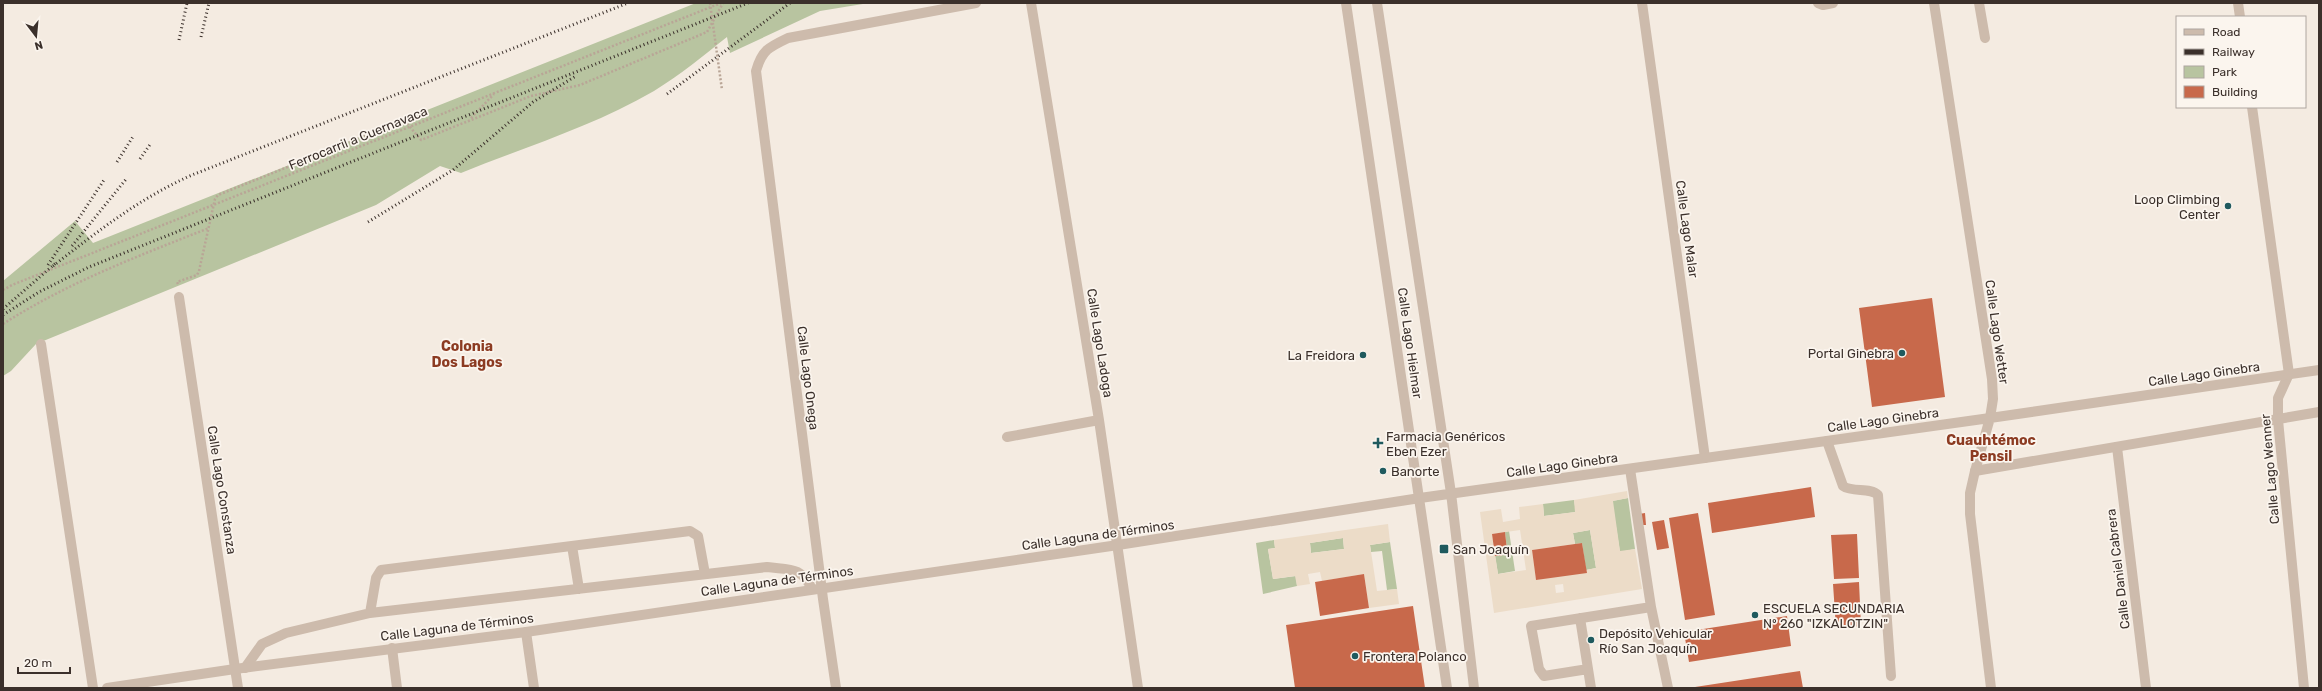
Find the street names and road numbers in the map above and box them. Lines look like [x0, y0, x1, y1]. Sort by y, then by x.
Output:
street label: Ferrocarril a Cuernavaca [287, 103, 429, 173]
street label: Calle Lago Malar [1672, 179, 1701, 279]
street label: Calle Lago Wetter [1981, 279, 2012, 385]
street label: Calle Lago Hielmar [1394, 286, 1425, 400]
street label: Calle Lago Ladoga [1083, 287, 1116, 399]
street label: Calle Lago Onega [793, 325, 822, 431]
street label: Calle Lago Ginebra [2147, 359, 2261, 390]
street label: Calle Lago Ginebra [1826, 405, 1940, 436]
street label: Calle Lago Wenner [2258, 413, 2283, 525]
street label: Calle Lago Constanza [203, 425, 240, 556]
street label: Calle Lago Ginebra [1505, 450, 1619, 481]
street label: Calle Daniel Cabrera [2103, 508, 2133, 630]
street label: Calle Laguna de Términos [1021, 517, 1176, 554]
street label: Calle Laguna de Términos [700, 563, 855, 600]
street label: Calle Laguna de Términos [380, 610, 535, 645]

